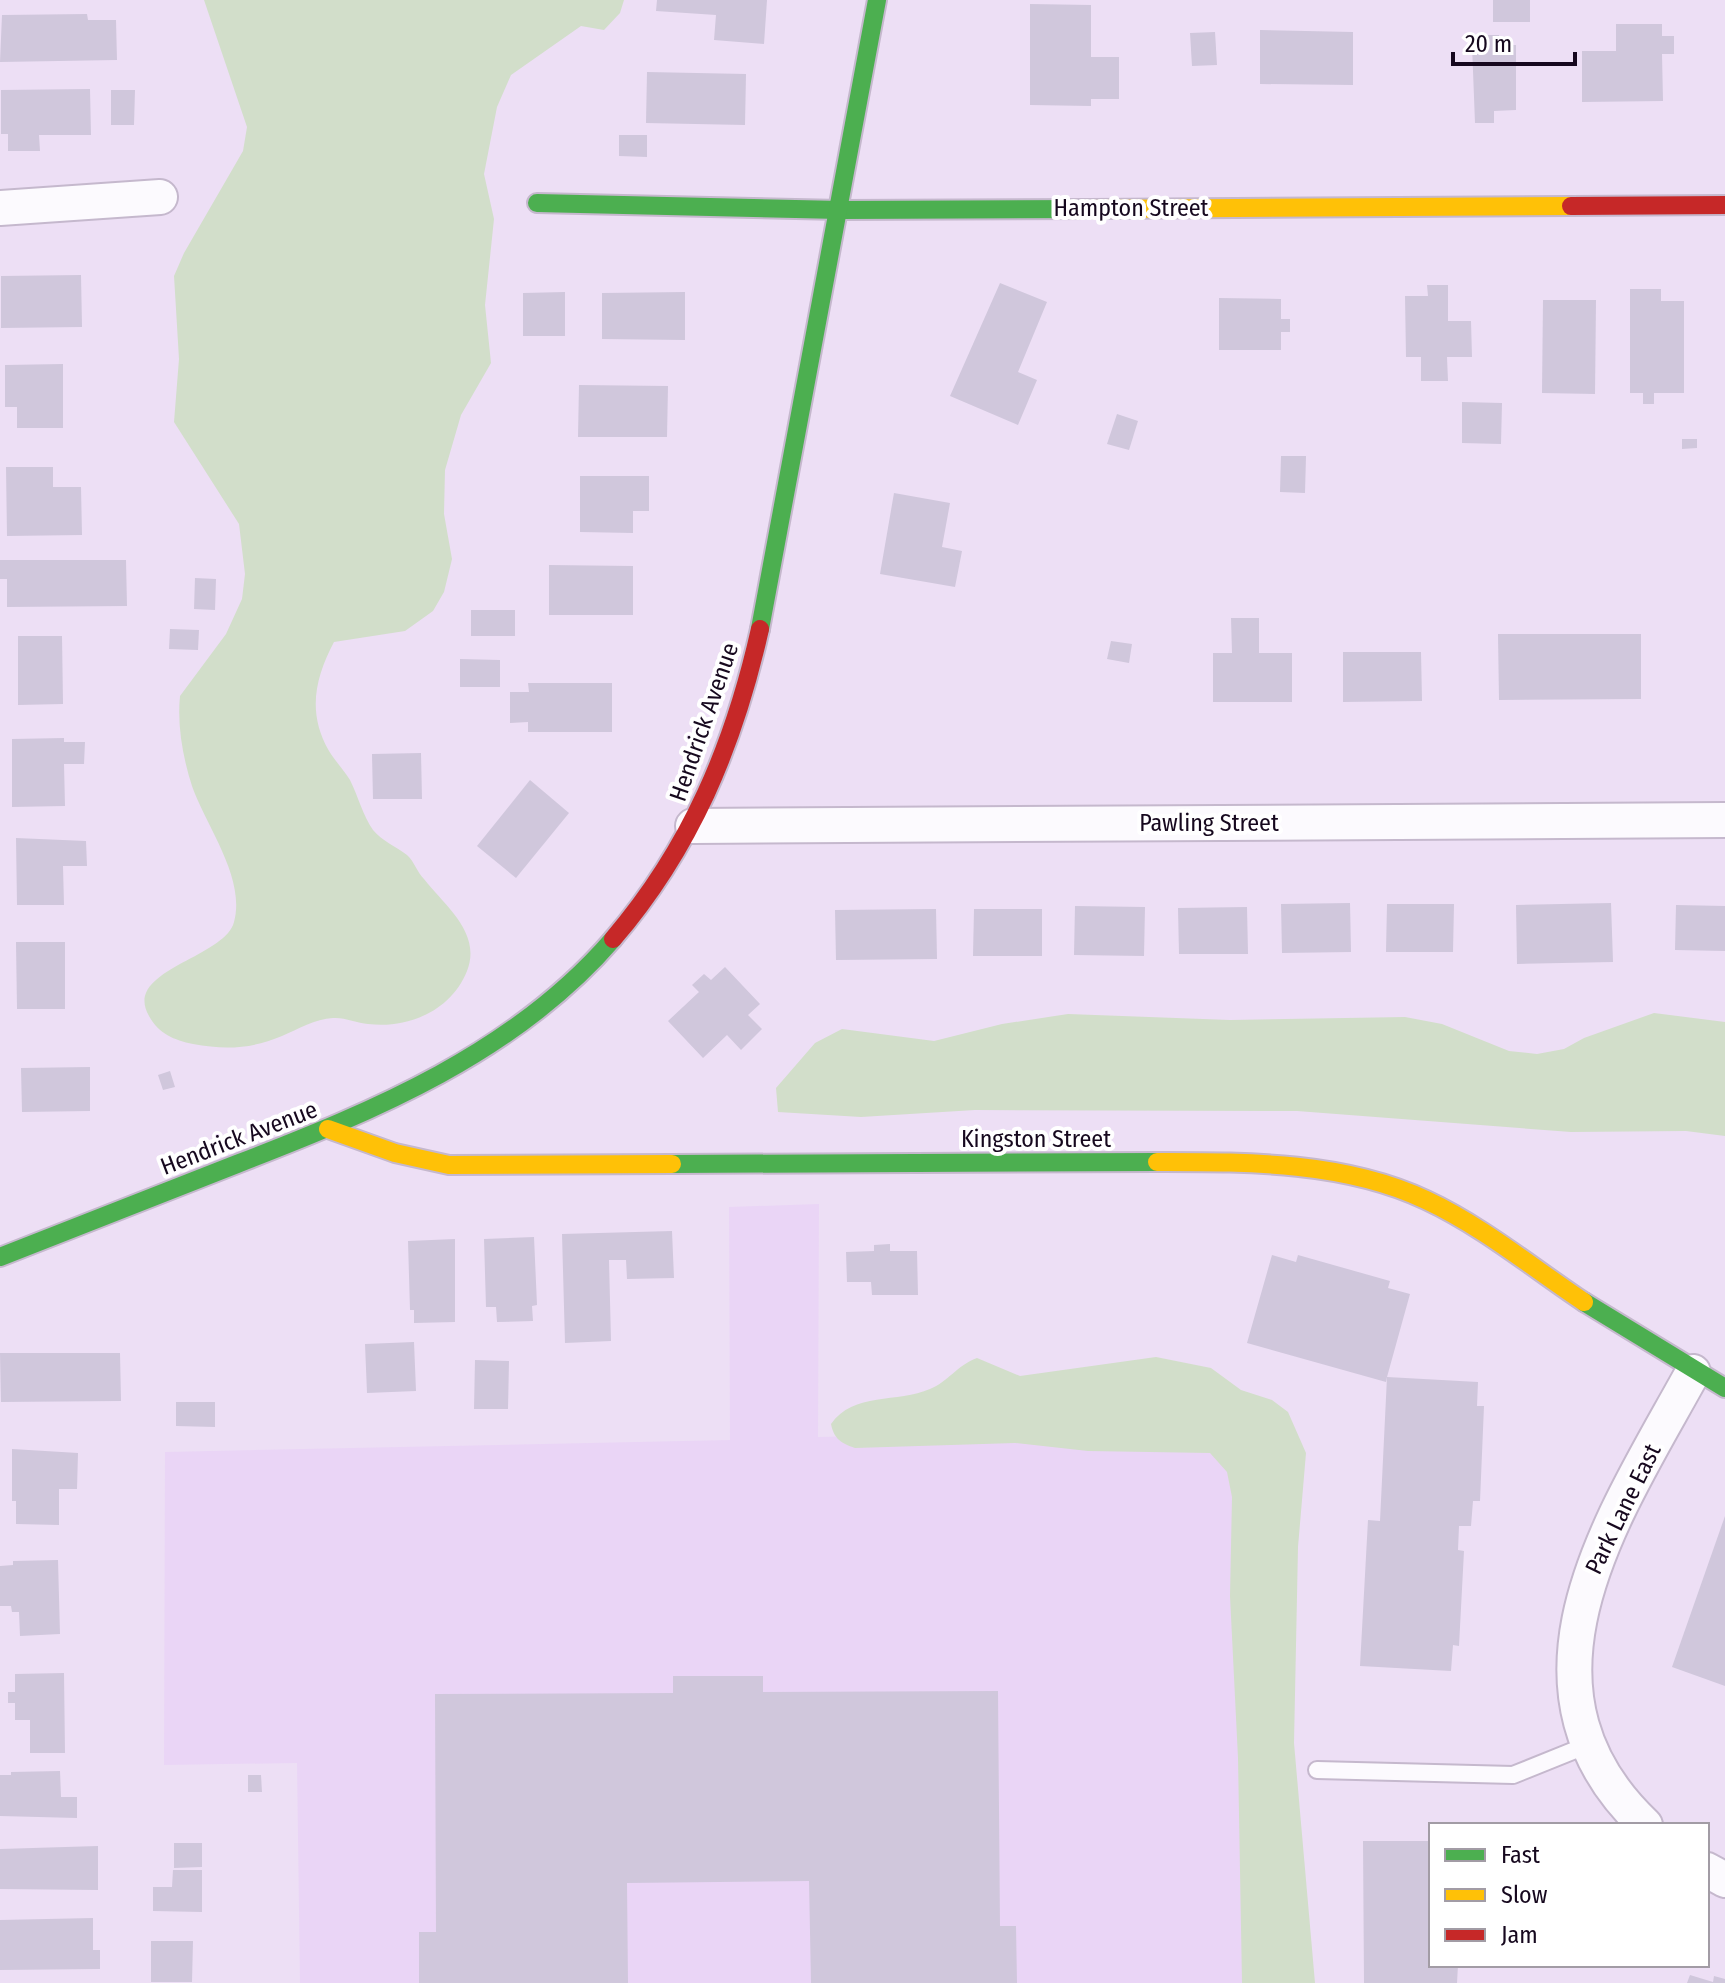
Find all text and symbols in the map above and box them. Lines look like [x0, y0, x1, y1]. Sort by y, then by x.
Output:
scale bar [1453, 16, 1575, 66]
text: 20 m [1465, 30, 1512, 58]
street label: Hampton Street [1054, 194, 1209, 222]
street label: Hendrick Avenue [664, 639, 744, 805]
street label: Pawling Street [1139, 809, 1279, 837]
street label: Hendrick Avenue [157, 1095, 321, 1181]
street label: Kingston Street [961, 1125, 1111, 1153]
street label: Park Lane East [1579, 1439, 1667, 1579]
legend [1429, 1823, 1709, 1967]
text: Fast [1501, 1841, 1540, 1869]
text: Slow [1501, 1881, 1548, 1909]
text: Jam [1501, 1921, 1538, 1949]

